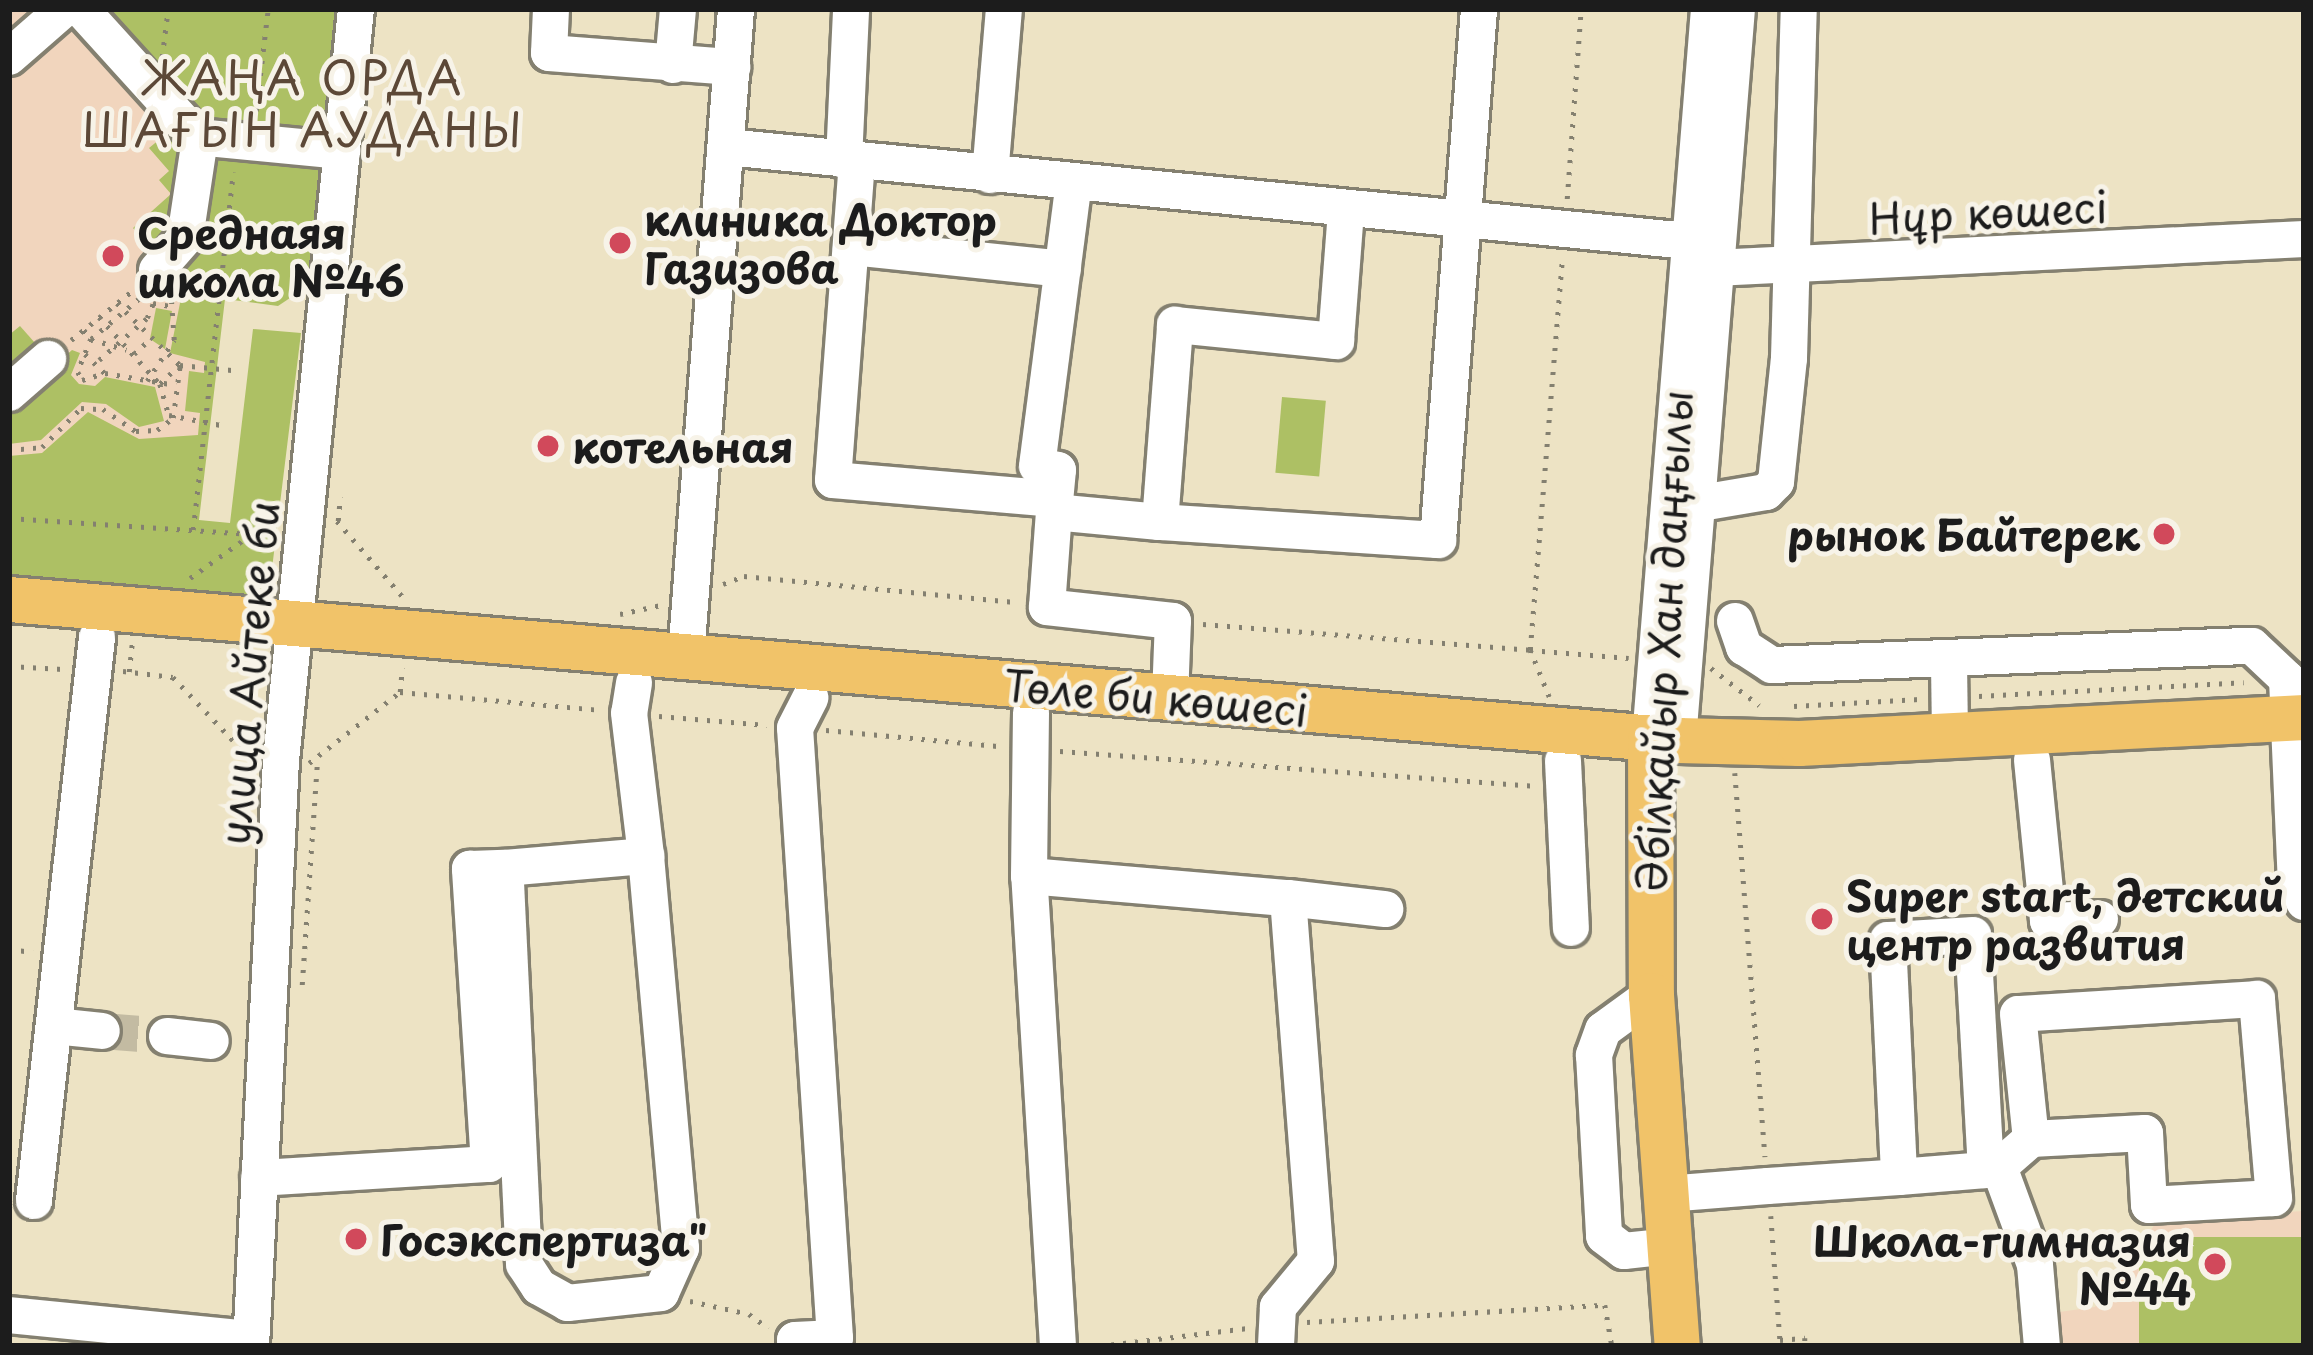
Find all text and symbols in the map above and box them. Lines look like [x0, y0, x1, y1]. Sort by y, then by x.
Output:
district label: ЖАҢА ОРДА ШАҒЫН АУДАНЫ [81, 50, 525, 156]
street label: Нұр көшесі [1868, 181, 2108, 243]
place label: клиника Доктор Газизова [644, 194, 998, 292]
place label: Среднаяя школа №46 [137, 207, 406, 306]
marker: клиника Доктор Газизова [607, 230, 633, 256]
marker: Среднаяя школа №46 [100, 243, 126, 269]
street label: Әбілқайыр Хан даңғылы [1625, 388, 1701, 894]
place label: котельная [572, 421, 794, 471]
marker: котельная [535, 433, 561, 459]
street label: улица Айтеке би [208, 497, 288, 849]
place label: рынок Байтерек [1785, 509, 2140, 559]
marker: рынок Байтерек [2151, 521, 2177, 547]
street label: Төле би көшесі [1000, 658, 1312, 736]
place label: Super start, детский центр развития [1846, 870, 2288, 968]
marker: Super start, детский центр развития [1809, 906, 1835, 932]
place label: Госэкспертиза" [380, 1214, 708, 1264]
place label: Школа-гимназия №44 [1813, 1215, 2191, 1314]
marker: Госэкспертиза" [343, 1226, 369, 1252]
marker: Школа-гимназия №44 [2202, 1251, 2228, 1277]

